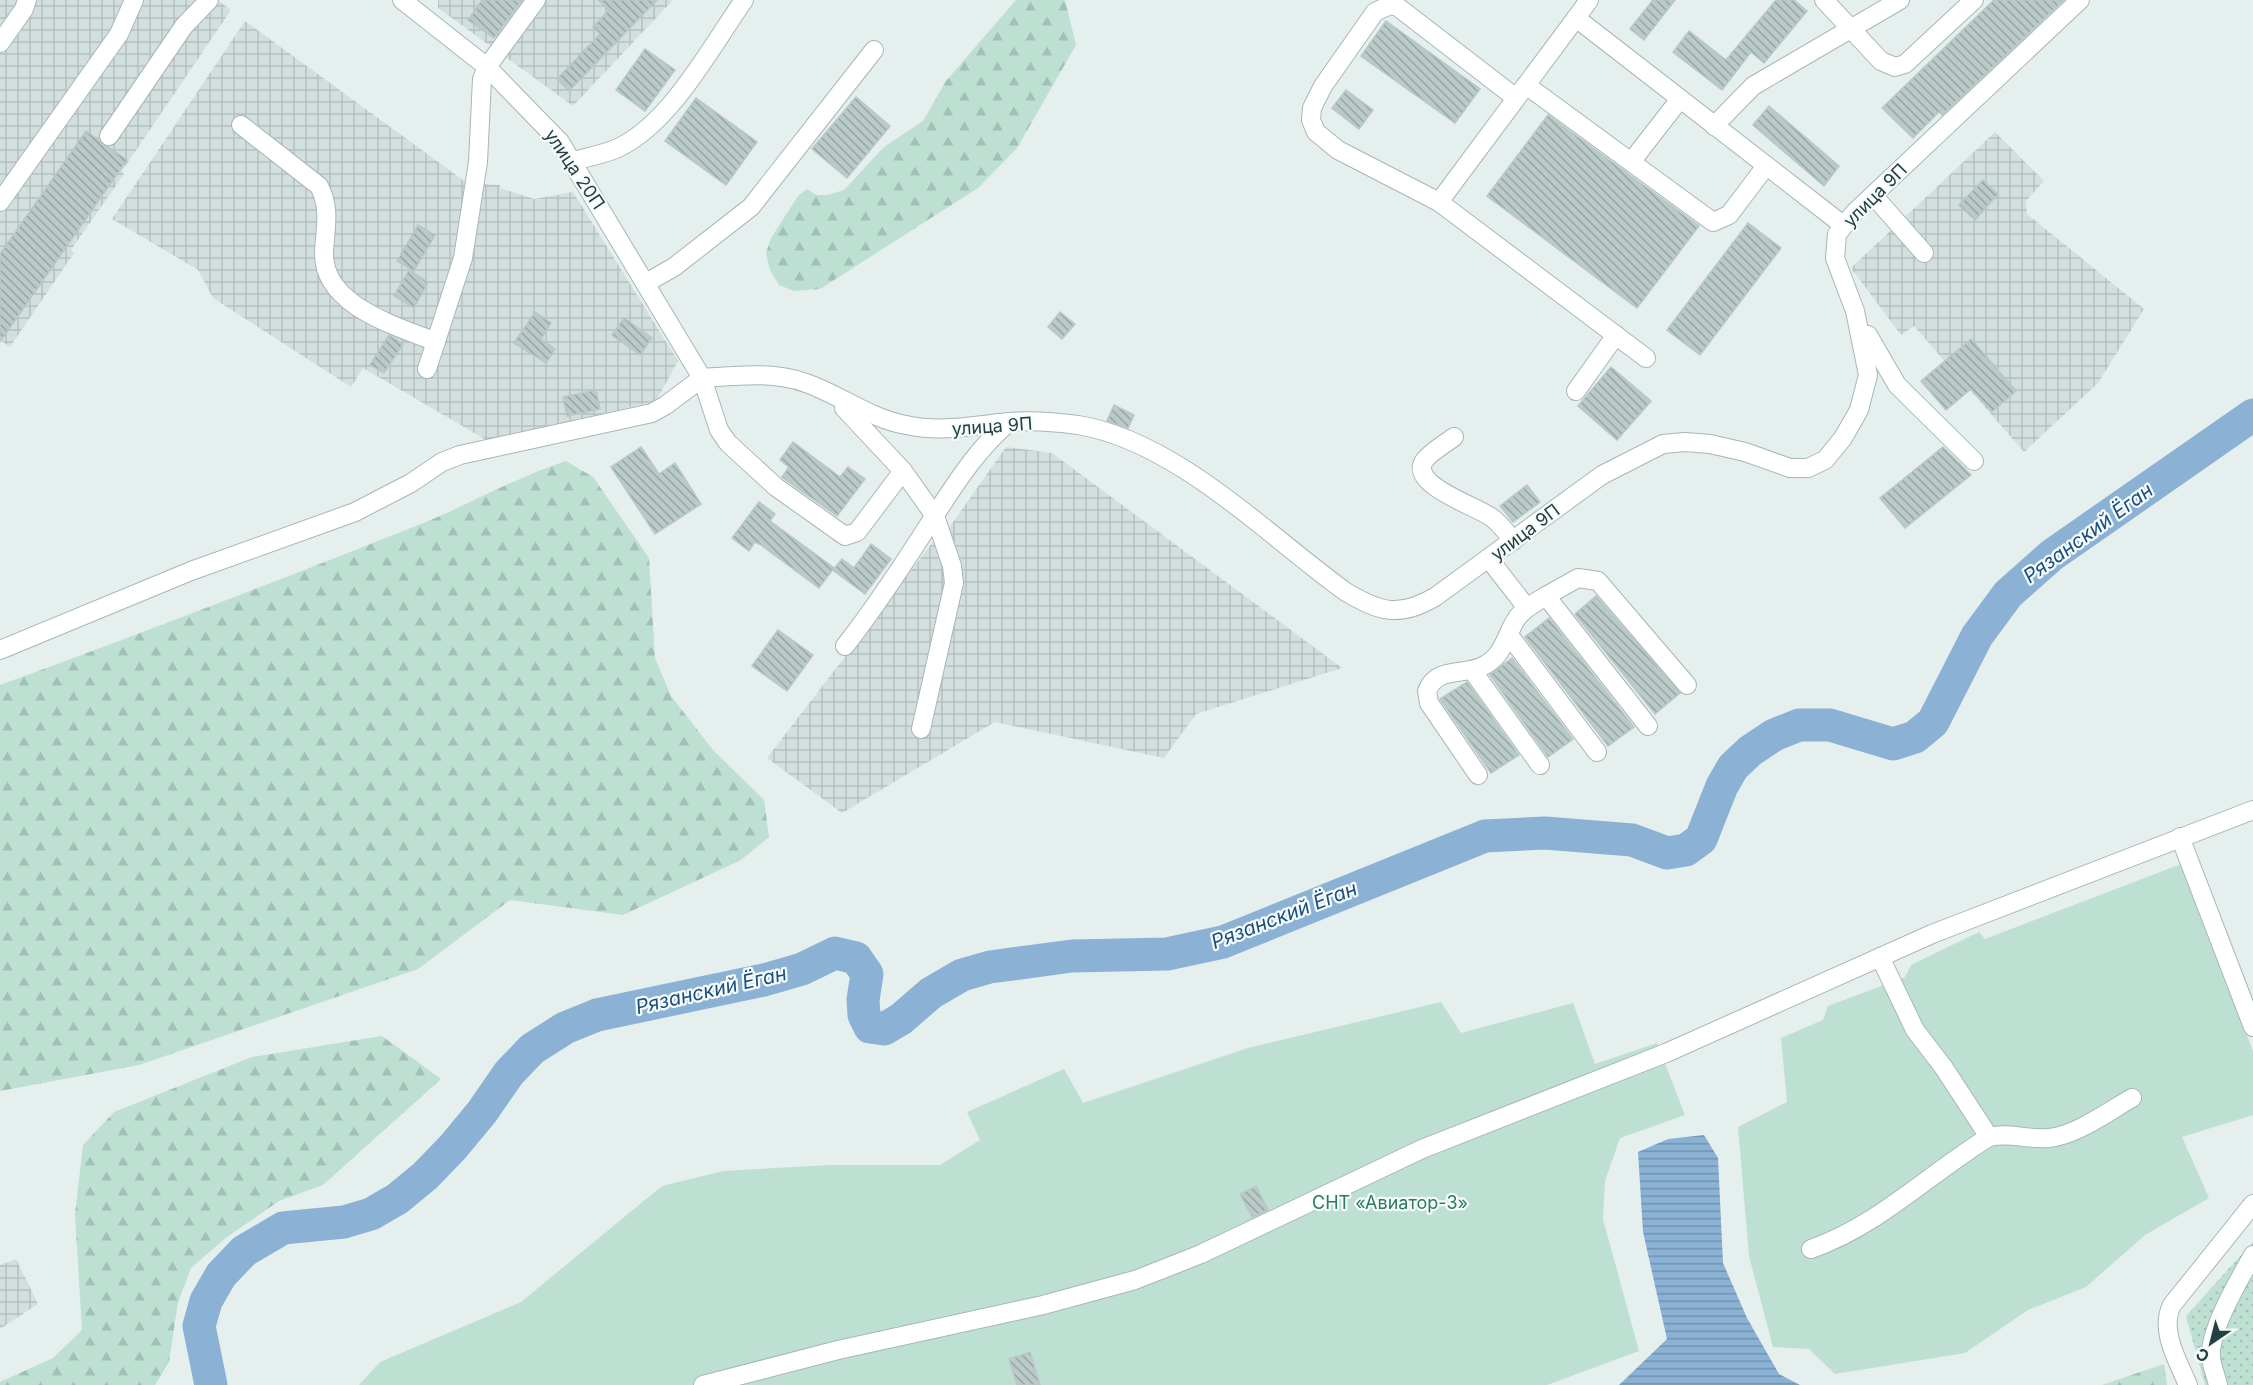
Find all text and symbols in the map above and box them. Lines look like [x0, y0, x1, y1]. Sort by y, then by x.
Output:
street label: улица 20П [541, 125, 609, 213]
street label: улица 9П [1839, 159, 1911, 231]
street label: улица 9П [951, 413, 1033, 439]
water label: Рязанский Ёган [2019, 478, 2158, 588]
street label: улица 9П [1486, 499, 1564, 565]
water label: Рязанский Ёган [1208, 876, 1360, 954]
water label: Рязанский Ёган [633, 961, 789, 1019]
park label: СНТ «Авиатор-3» [1312, 1192, 1468, 1213]
north arrow [2181, 1313, 2241, 1373]
text: С [2192, 1344, 2213, 1367]

